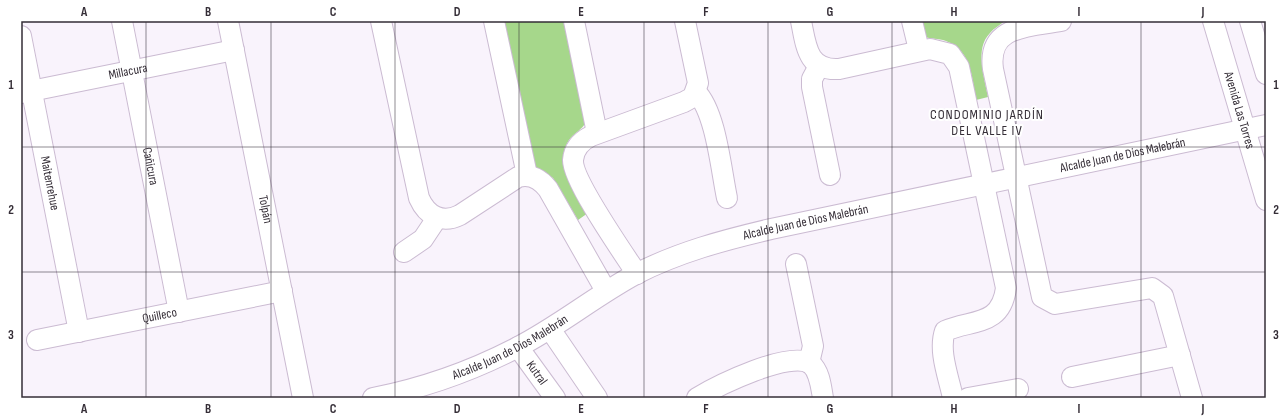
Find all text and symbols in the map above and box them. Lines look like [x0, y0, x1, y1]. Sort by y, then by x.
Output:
text: A [80, 4, 88, 20]
text: B [205, 4, 211, 20]
text: C [330, 4, 337, 20]
text: D [454, 4, 461, 20]
text: E [578, 4, 584, 20]
text: F [703, 4, 709, 20]
text: G [827, 4, 834, 20]
text: H [951, 4, 958, 20]
text: I [1078, 4, 1081, 20]
text: J [1201, 4, 1205, 20]
street label: Millacura [107, 60, 149, 83]
street label: Avenida Las Torres [1220, 69, 1258, 151]
text: 1 [8, 77, 14, 93]
text: 1 [1273, 77, 1279, 93]
district label: CONDOMINIO JARDÍN DEL VALLE IV [930, 106, 1044, 139]
street label: Alcalde Juan de Dios Malebrán [1057, 134, 1187, 176]
street label: Cañicura [139, 146, 162, 187]
street label: Maitenrehue [37, 155, 63, 212]
street label: Tolpán [255, 194, 276, 225]
street label: Alcalde Juan de Dios Malebrán [740, 201, 870, 244]
text: 2 [8, 202, 14, 218]
text: 2 [1273, 202, 1279, 218]
street label: Quilleco [141, 304, 178, 327]
street label: Alcalde Juan de Dios Malebrán [449, 311, 571, 384]
text: 3 [8, 327, 14, 343]
text: 3 [1273, 327, 1279, 343]
street label: Kutral [523, 358, 551, 388]
text: A [80, 401, 88, 417]
text: B [205, 401, 211, 417]
text: C [330, 401, 337, 417]
text: D [454, 401, 461, 417]
text: E [578, 401, 584, 417]
text: F [703, 401, 709, 417]
text: G [827, 401, 834, 417]
text: H [951, 401, 958, 417]
text: I [1078, 401, 1081, 417]
text: J [1201, 401, 1205, 417]

